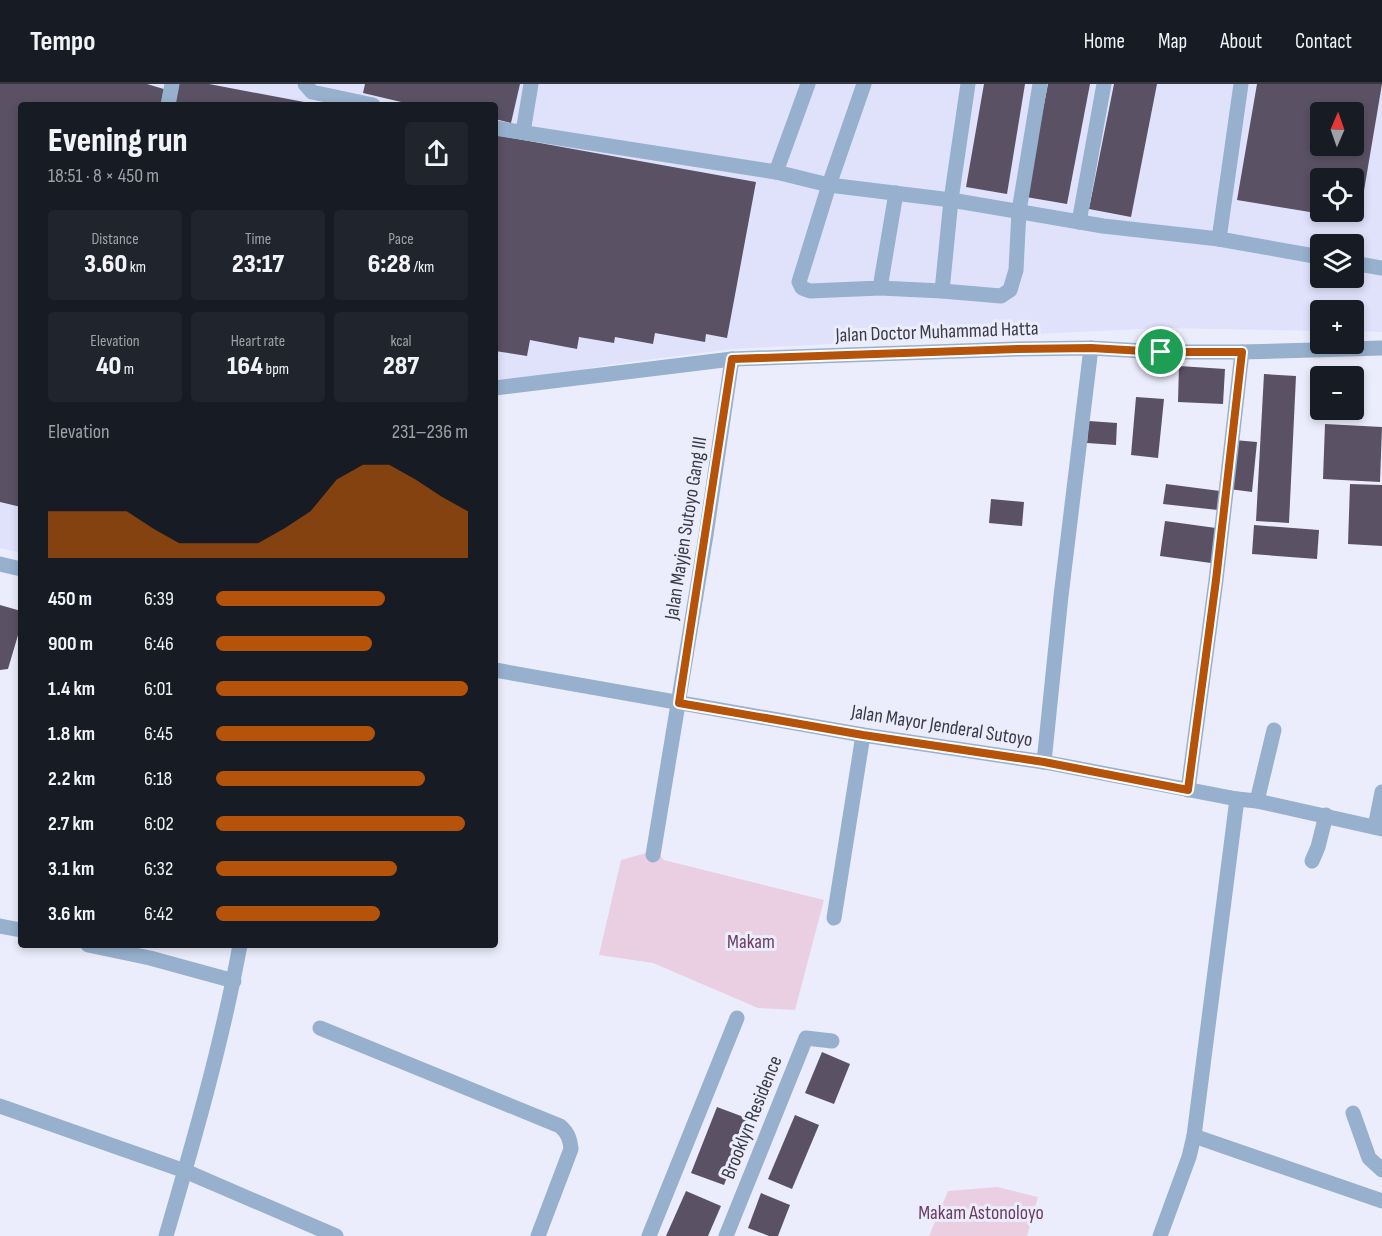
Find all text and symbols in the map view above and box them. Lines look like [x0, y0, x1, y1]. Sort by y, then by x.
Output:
text: Tempo [30, 25, 95, 58]
text: Home [1084, 29, 1125, 54]
text: Map [1158, 29, 1187, 54]
text: About [1220, 29, 1262, 54]
text: Contact [1295, 29, 1352, 54]
north arrow [1310, 102, 1364, 156]
map controls [1310, 102, 1364, 420]
text: Evening run [48, 121, 188, 161]
button: share [405, 122, 468, 185]
text: 18:51 · 8 × 450 m [48, 164, 159, 188]
button: locate [1310, 168, 1364, 222]
text: Distance [91, 230, 139, 249]
text: Time [245, 230, 271, 249]
text: Pace [388, 230, 414, 249]
button: layers [1310, 234, 1364, 288]
text: 3.60 [84, 249, 127, 280]
text: 23:17 [232, 249, 284, 280]
text: 6:28 [368, 249, 411, 280]
text: km [127, 258, 146, 277]
text: /km [411, 258, 434, 277]
button: + [1310, 300, 1364, 354]
street label: Jalan Doctor Muhammad Hatta [834, 316, 1039, 348]
pin [1135, 326, 1186, 377]
text: Elevation [90, 332, 140, 351]
text: Heart rate [231, 332, 285, 351]
text: kcal [390, 332, 412, 351]
icon: arrive [1144, 335, 1177, 368]
text: 40 [96, 351, 121, 382]
text: 164 [227, 351, 263, 382]
text: 287 [383, 351, 419, 382]
text: m [121, 360, 134, 379]
text: bpm [263, 360, 289, 379]
button: − [1310, 366, 1364, 420]
text: Elevation [48, 420, 110, 444]
text: 231–236 m [392, 420, 468, 444]
street label: Jalan Mayjen Sutoyo Gang III [660, 435, 712, 622]
text: 450 m [48, 587, 92, 611]
text: 6:39 [144, 587, 174, 611]
text: 900 m [48, 632, 93, 656]
text: 6:46 [144, 632, 174, 656]
text: 1.4 km [48, 677, 95, 701]
text: 6:01 [144, 677, 172, 701]
street label: Jalan Mayor Jenderal Sutoyo [849, 700, 1034, 752]
text: 1.8 km [48, 722, 95, 746]
text: 6:45 [144, 722, 173, 746]
text: 2.2 km [48, 767, 95, 791]
text: 6:18 [144, 767, 172, 791]
text: 2.7 km [48, 812, 94, 836]
text: 6:02 [144, 812, 174, 836]
text: 3.1 km [48, 857, 94, 881]
text: 6:32 [144, 857, 173, 881]
text: 3.6 km [48, 902, 95, 926]
text: 6:42 [144, 902, 173, 926]
park label: Makam [727, 930, 775, 954]
street label: Brooklyn Residence [716, 1052, 788, 1182]
park label: Makam Astonoloyo [918, 1201, 1044, 1225]

